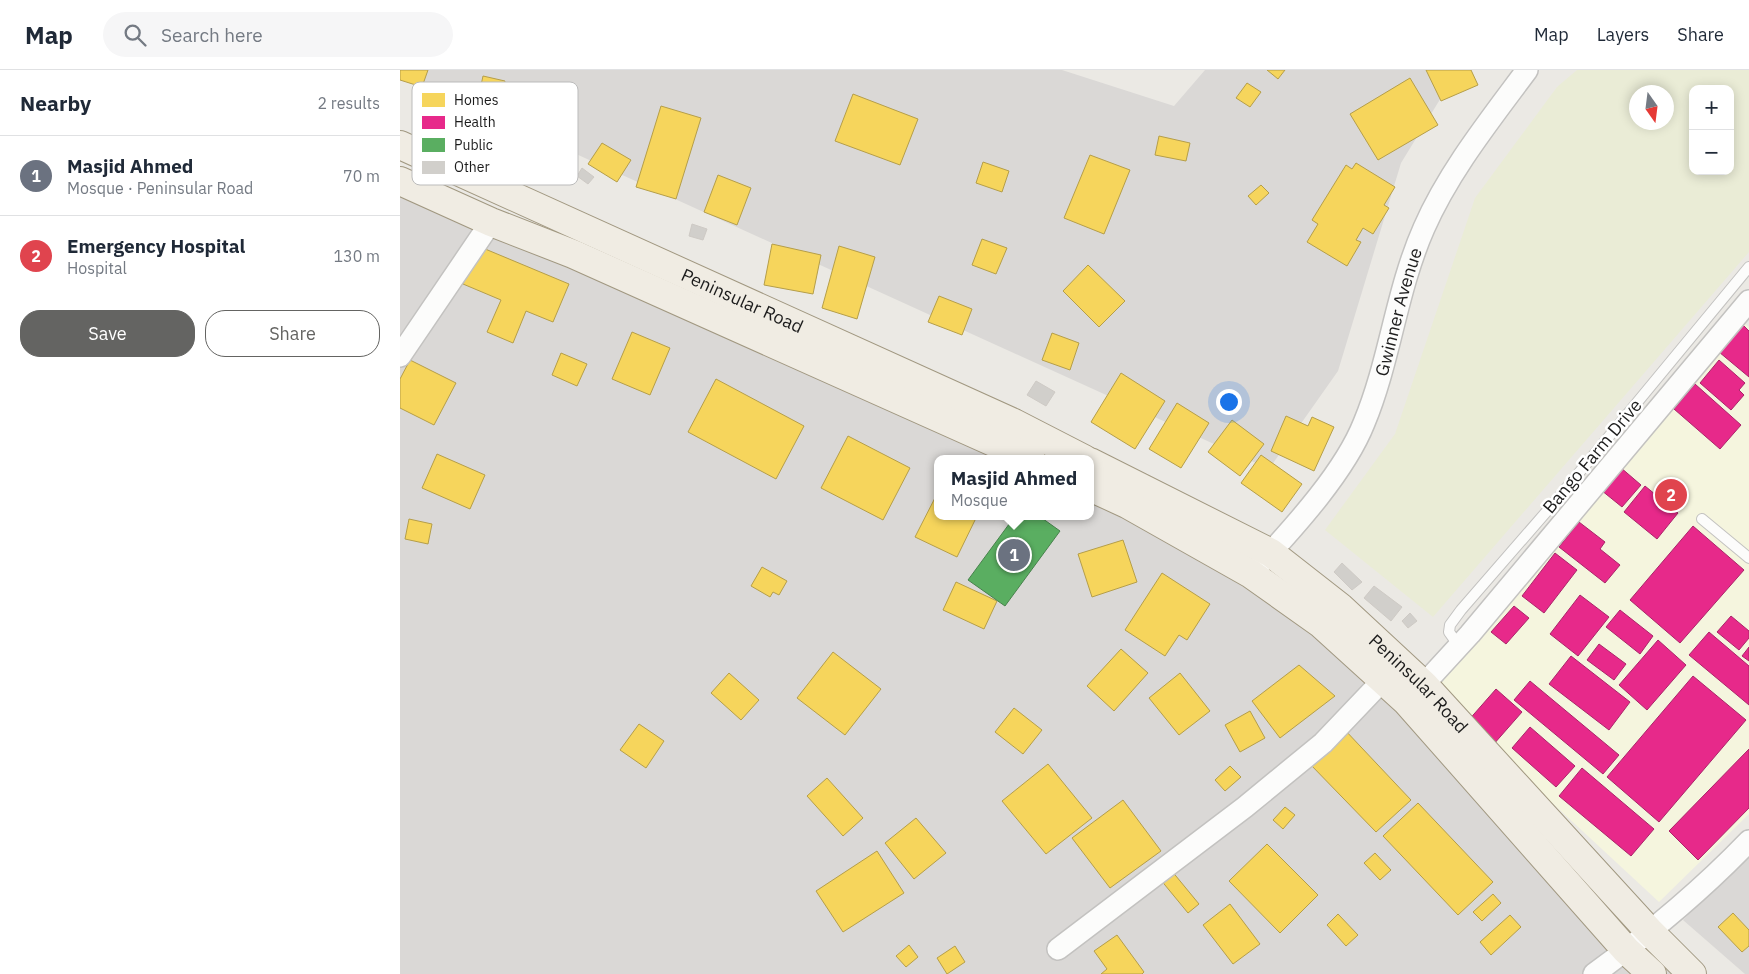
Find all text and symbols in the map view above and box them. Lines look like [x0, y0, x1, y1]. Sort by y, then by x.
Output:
search box [103, 12, 453, 57]
text: Map [25, 19, 73, 51]
icon: search [121, 21, 149, 49]
text: Search here [161, 23, 263, 47]
text: Map [1534, 23, 1569, 46]
text: Layers [1597, 23, 1649, 46]
text: Share [1677, 23, 1724, 46]
legend [412, 82, 578, 185]
north arrow [1629, 85, 1674, 130]
map controls [1689, 85, 1734, 175]
button: + [1689, 85, 1734, 130]
text: Nearby [20, 89, 91, 117]
text: Homes [454, 91, 499, 109]
text: 2 results [317, 93, 380, 113]
text: Health [454, 113, 496, 131]
button: − [1689, 130, 1734, 175]
text: Public [454, 136, 493, 154]
text: Masjid Ahmed [67, 154, 193, 178]
text: Other [454, 158, 490, 176]
text: 1 [31, 166, 41, 186]
text: 70 m [343, 166, 380, 186]
text: Mosque · Peninsular Road [67, 178, 253, 198]
text: Emergency Hospital [67, 234, 245, 258]
street label: Gwinner Avenue [1369, 244, 1427, 379]
text: 2 [31, 246, 41, 266]
text: 130 m [333, 246, 380, 266]
text: Hospital [67, 258, 127, 278]
street label: Peninsular Road [678, 263, 807, 338]
button: Save [20, 310, 195, 357]
button: Share [205, 310, 380, 357]
your location [1216, 389, 1242, 415]
street label: Bango Farm Drive [1537, 394, 1647, 518]
popup [934, 455, 1094, 520]
text: Masjid Ahmed [951, 466, 1077, 490]
pin: 2 [1655, 476, 1687, 514]
text: Mosque [951, 490, 1008, 510]
pin: 1 [998, 536, 1030, 574]
street label: Peninsular Road [1365, 629, 1474, 738]

